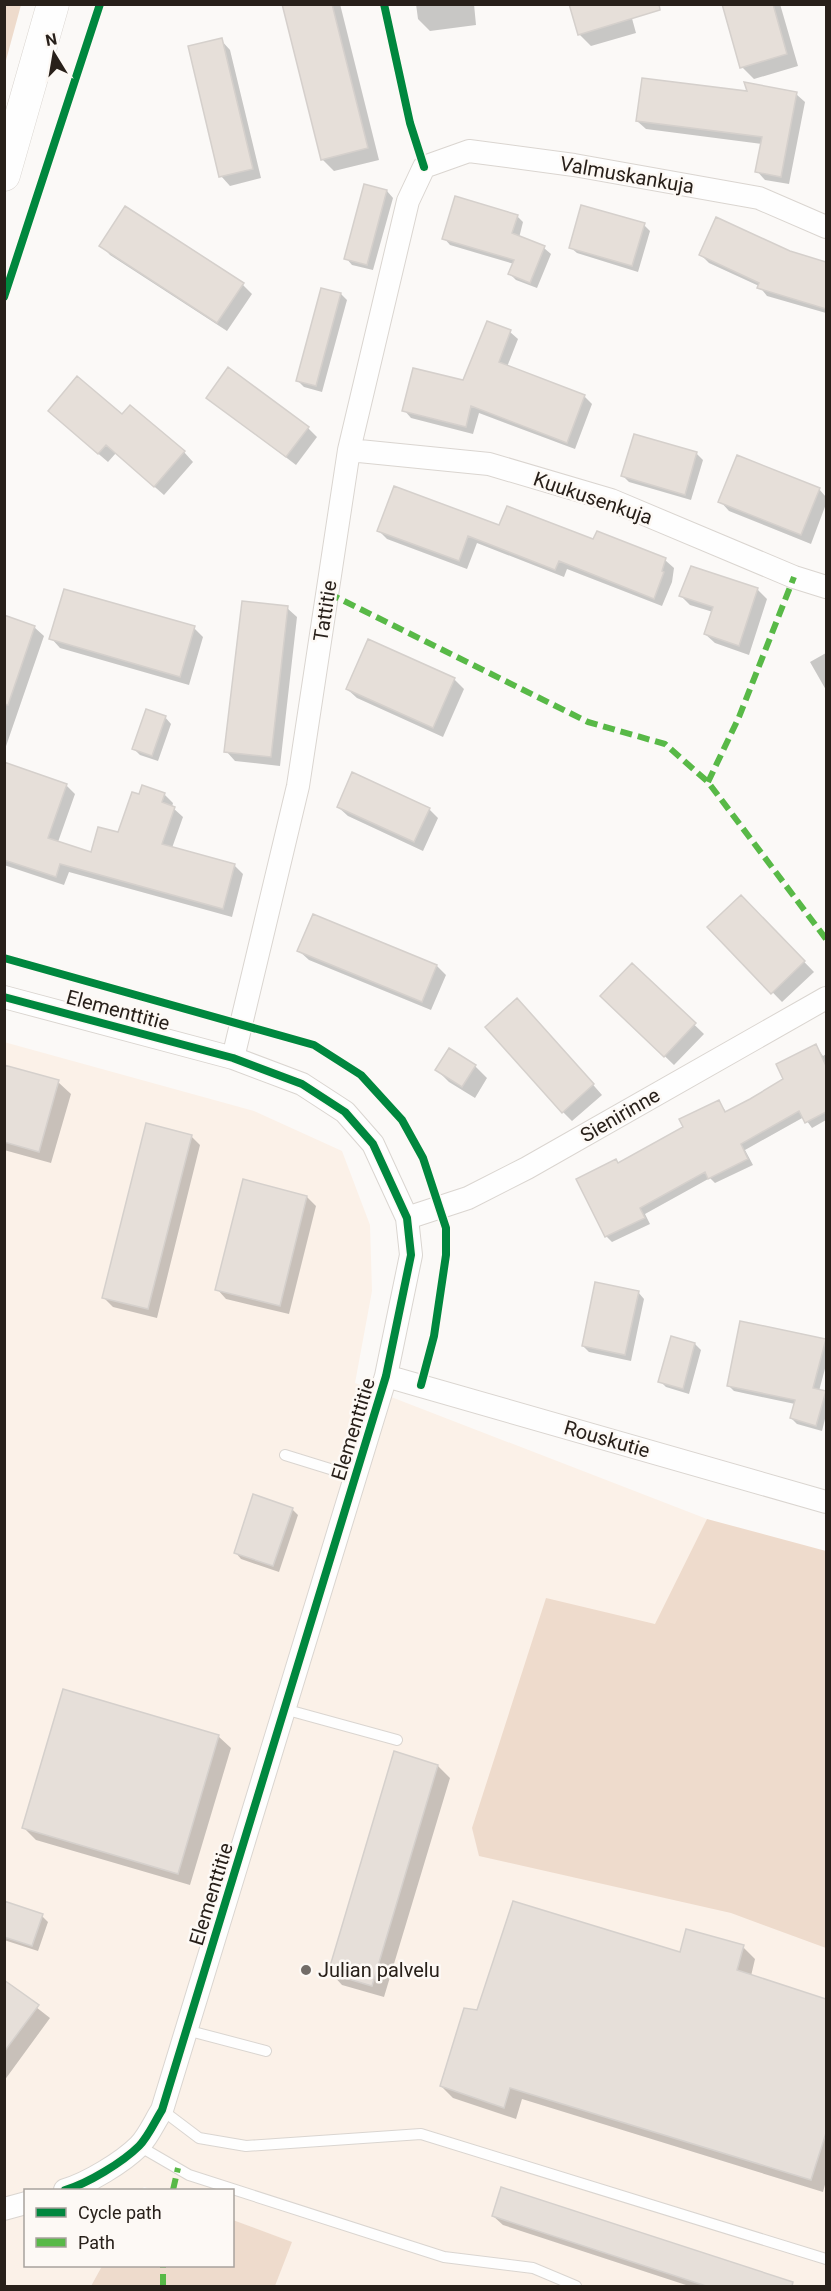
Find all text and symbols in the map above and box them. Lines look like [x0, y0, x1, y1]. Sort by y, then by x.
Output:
north arrow [24, 24, 84, 84]
text: N [44, 29, 59, 50]
street label: Valmuskankuja [558, 151, 696, 199]
street label: Kuukusenkuja [530, 466, 656, 530]
street label: Tattitie [308, 579, 342, 643]
street label: Elementtitie [64, 985, 172, 1035]
street label: Sienirinne [576, 1083, 664, 1147]
street label: Elementtitie [326, 1375, 380, 1483]
street label: Rouskutie [561, 1415, 653, 1463]
street label: Elementtitie [184, 1840, 238, 1948]
place label: Julian palvelu [318, 1958, 440, 1982]
marker: Julian palvelu [299, 1963, 313, 1977]
legend [24, 2189, 234, 2267]
text: Cycle path [78, 2202, 162, 2223]
text: Path [78, 2232, 115, 2253]

